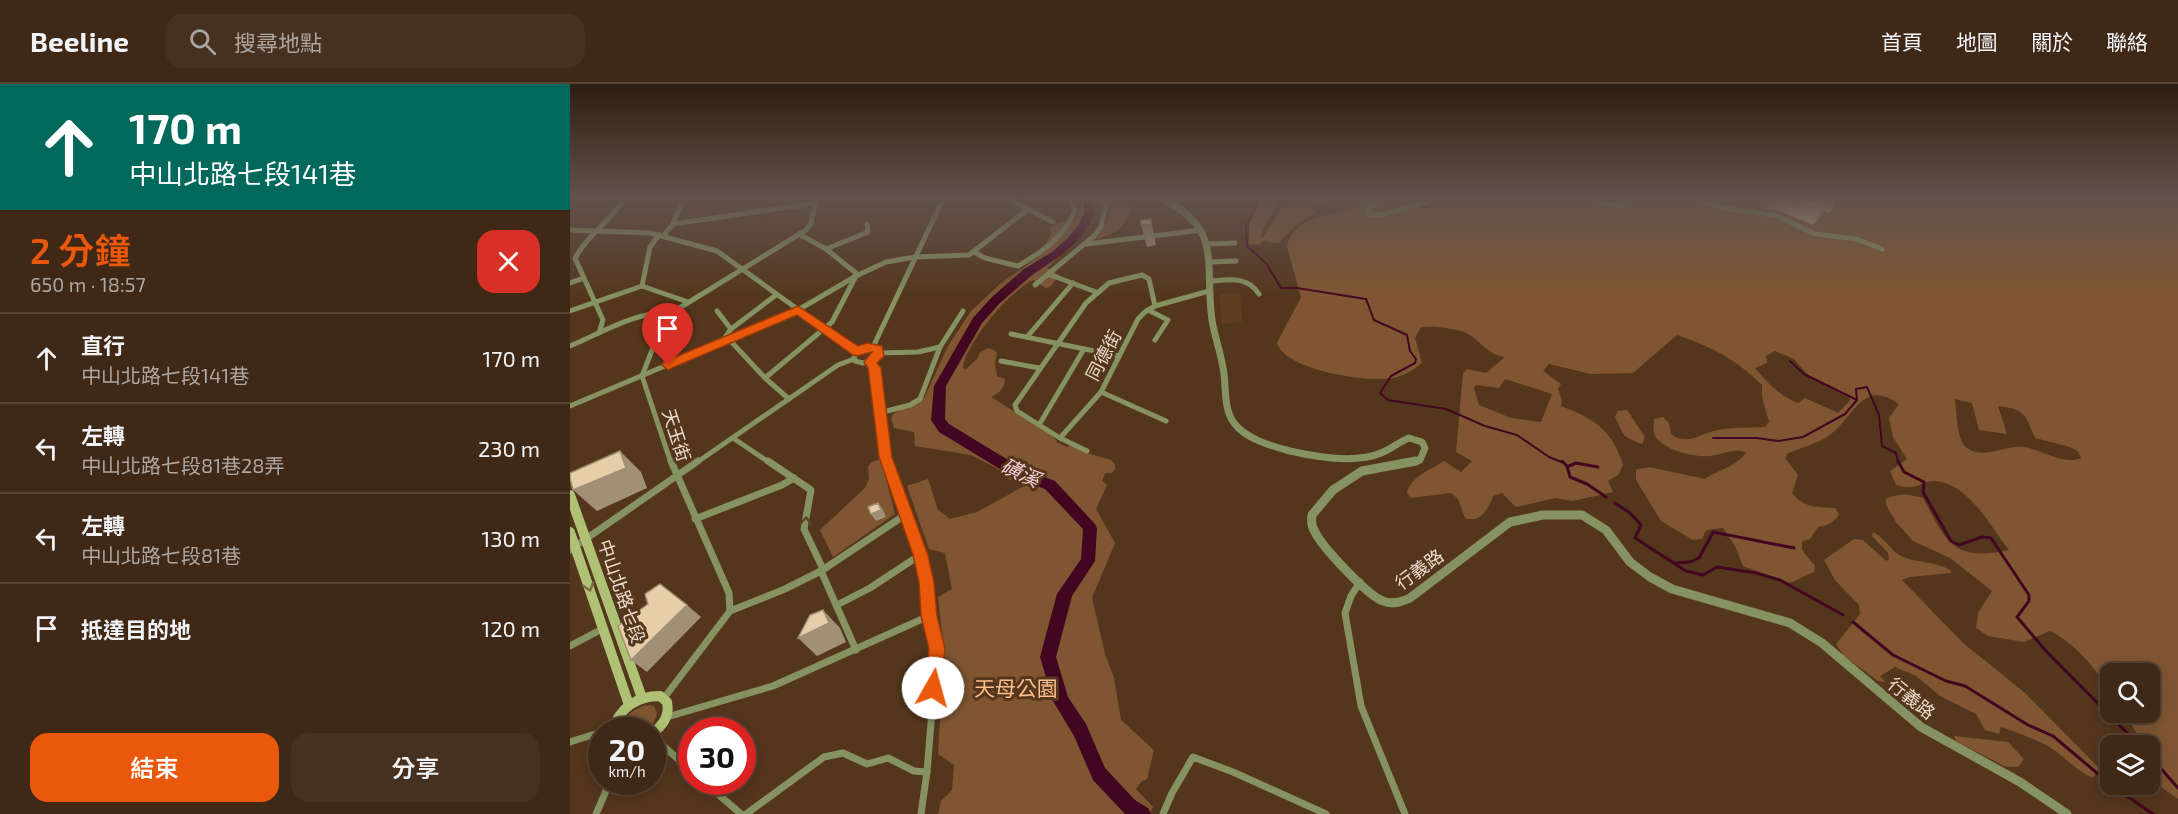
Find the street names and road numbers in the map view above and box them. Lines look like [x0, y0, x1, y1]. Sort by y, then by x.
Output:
street label: 同德街 [1081, 326, 1125, 384]
street label: 天玉街 [658, 406, 696, 464]
street label: 中山北路七段 [594, 536, 650, 646]
street label: 行義路 [1391, 544, 1447, 594]
street label: 行義路 [1884, 672, 1940, 724]

